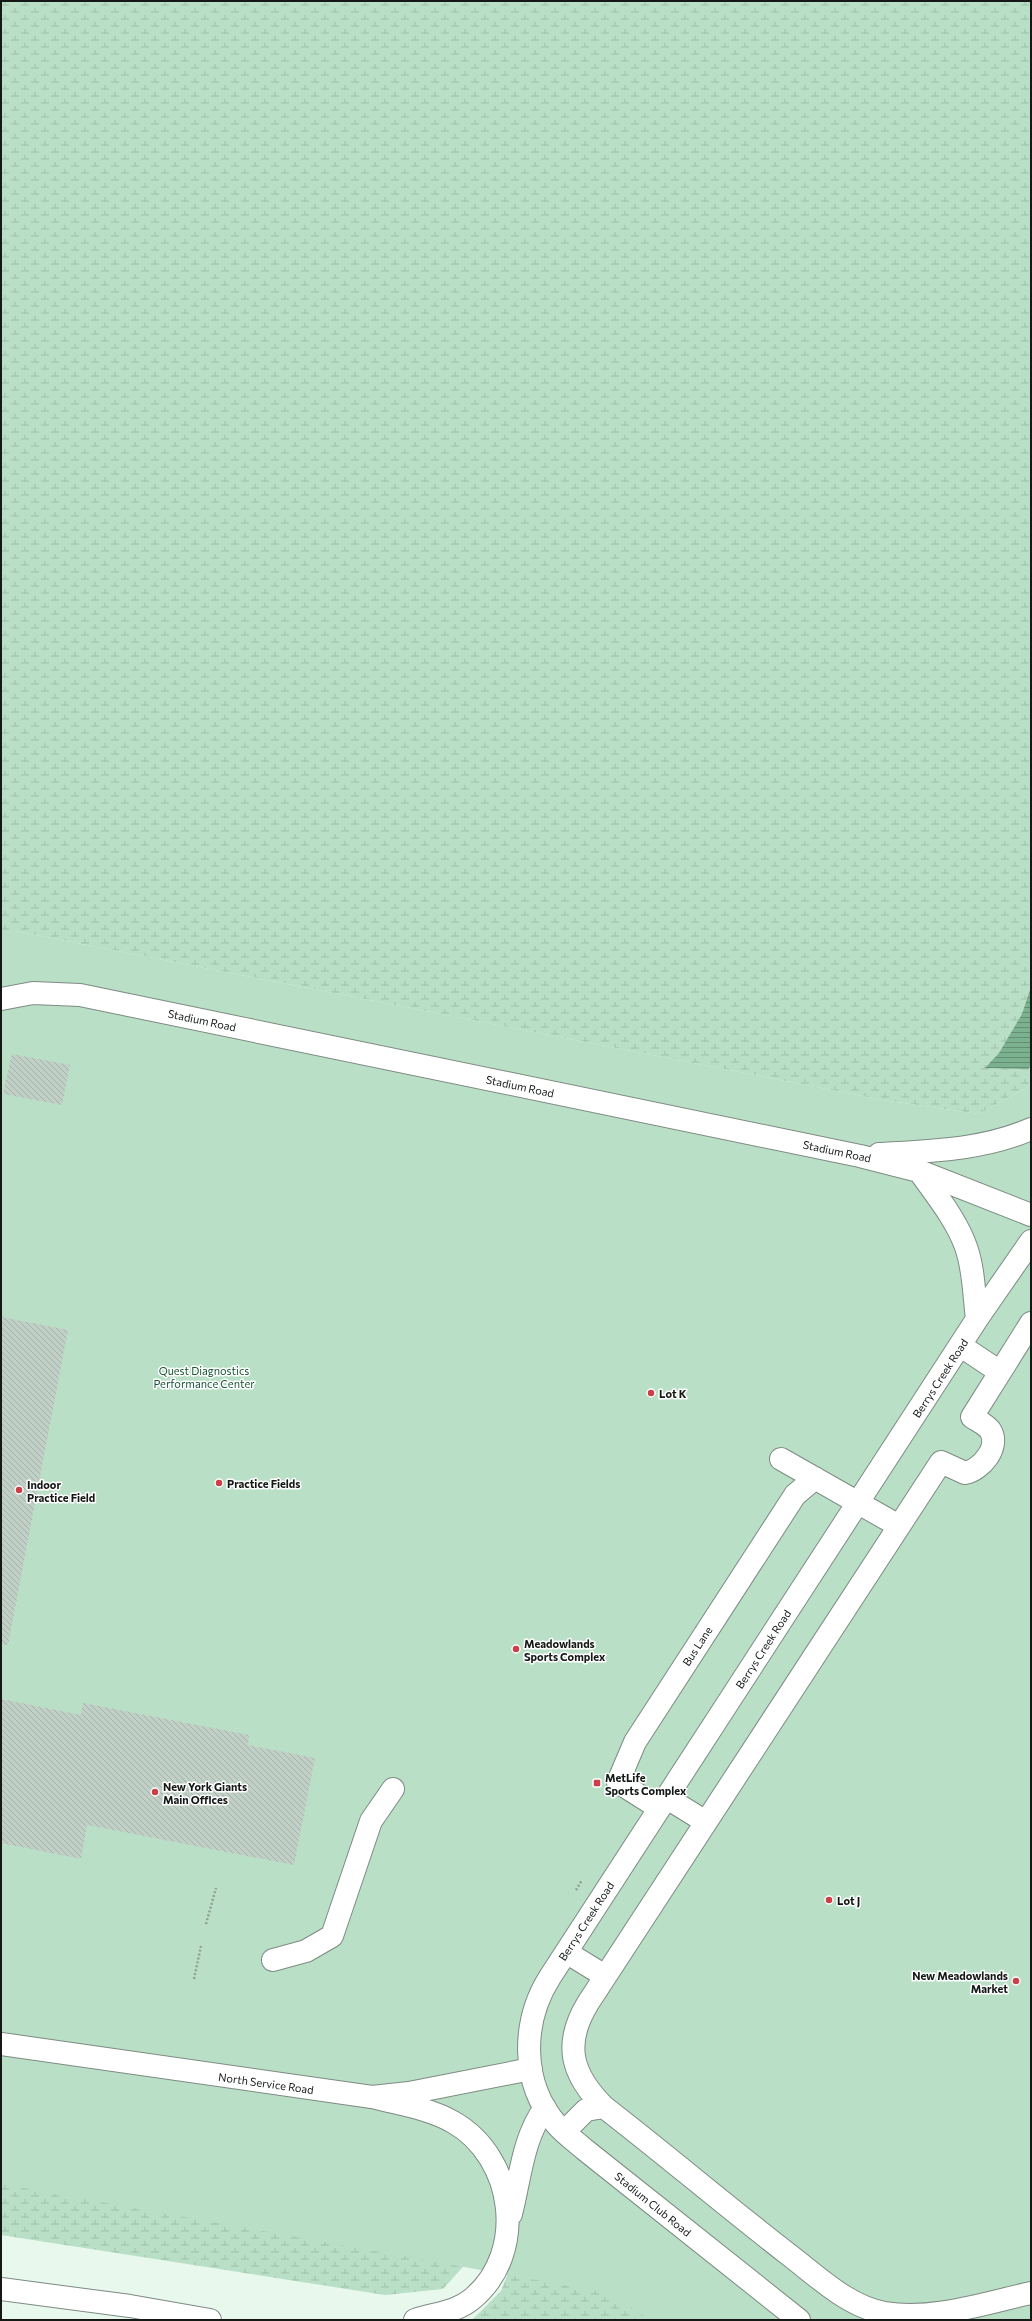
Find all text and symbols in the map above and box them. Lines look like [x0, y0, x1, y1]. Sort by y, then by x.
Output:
street label: Stadium Road [167, 1006, 237, 1034]
street label: Stadium Road [485, 1072, 555, 1100]
street label: Stadium Road [802, 1137, 872, 1165]
street label: Berrys Creek Road [910, 1336, 970, 1420]
park label: Quest Diagnostics Performance Center [153, 1364, 255, 1390]
place label: Lot K [659, 1387, 687, 1400]
marker: Lot K [646, 1388, 656, 1398]
place label: Practice Fields [227, 1477, 300, 1490]
place label: Indoor Practice Field [27, 1478, 95, 1504]
marker: Practice Fields [214, 1478, 224, 1488]
marker: Indoor Practice Field [14, 1485, 24, 1495]
street label: Berrys Creek Road [733, 1607, 793, 1691]
street label: Bus Lane [679, 1624, 715, 1668]
place label: Meadowlands Sports Complex [524, 1637, 606, 1663]
marker: Meadowlands Sports Complex [511, 1644, 521, 1654]
place label: MetLife Sports Complex [605, 1771, 687, 1797]
marker: MetLife Sports Complex [592, 1778, 602, 1788]
place label: New York Giants Main Offices [163, 1780, 247, 1806]
marker: New York Giants Main Offices [150, 1787, 160, 1797]
street label: Berrys Creek Road [556, 1879, 616, 1963]
place label: Lot J [837, 1894, 860, 1908]
marker: Lot J [824, 1895, 834, 1905]
place label: New Meadowlands Market [912, 1969, 1008, 1995]
marker: New Meadowlands Market [1011, 1976, 1021, 1986]
street label: North Service Road [217, 2070, 315, 2096]
street label: Stadium Club Road [612, 2169, 694, 2239]

